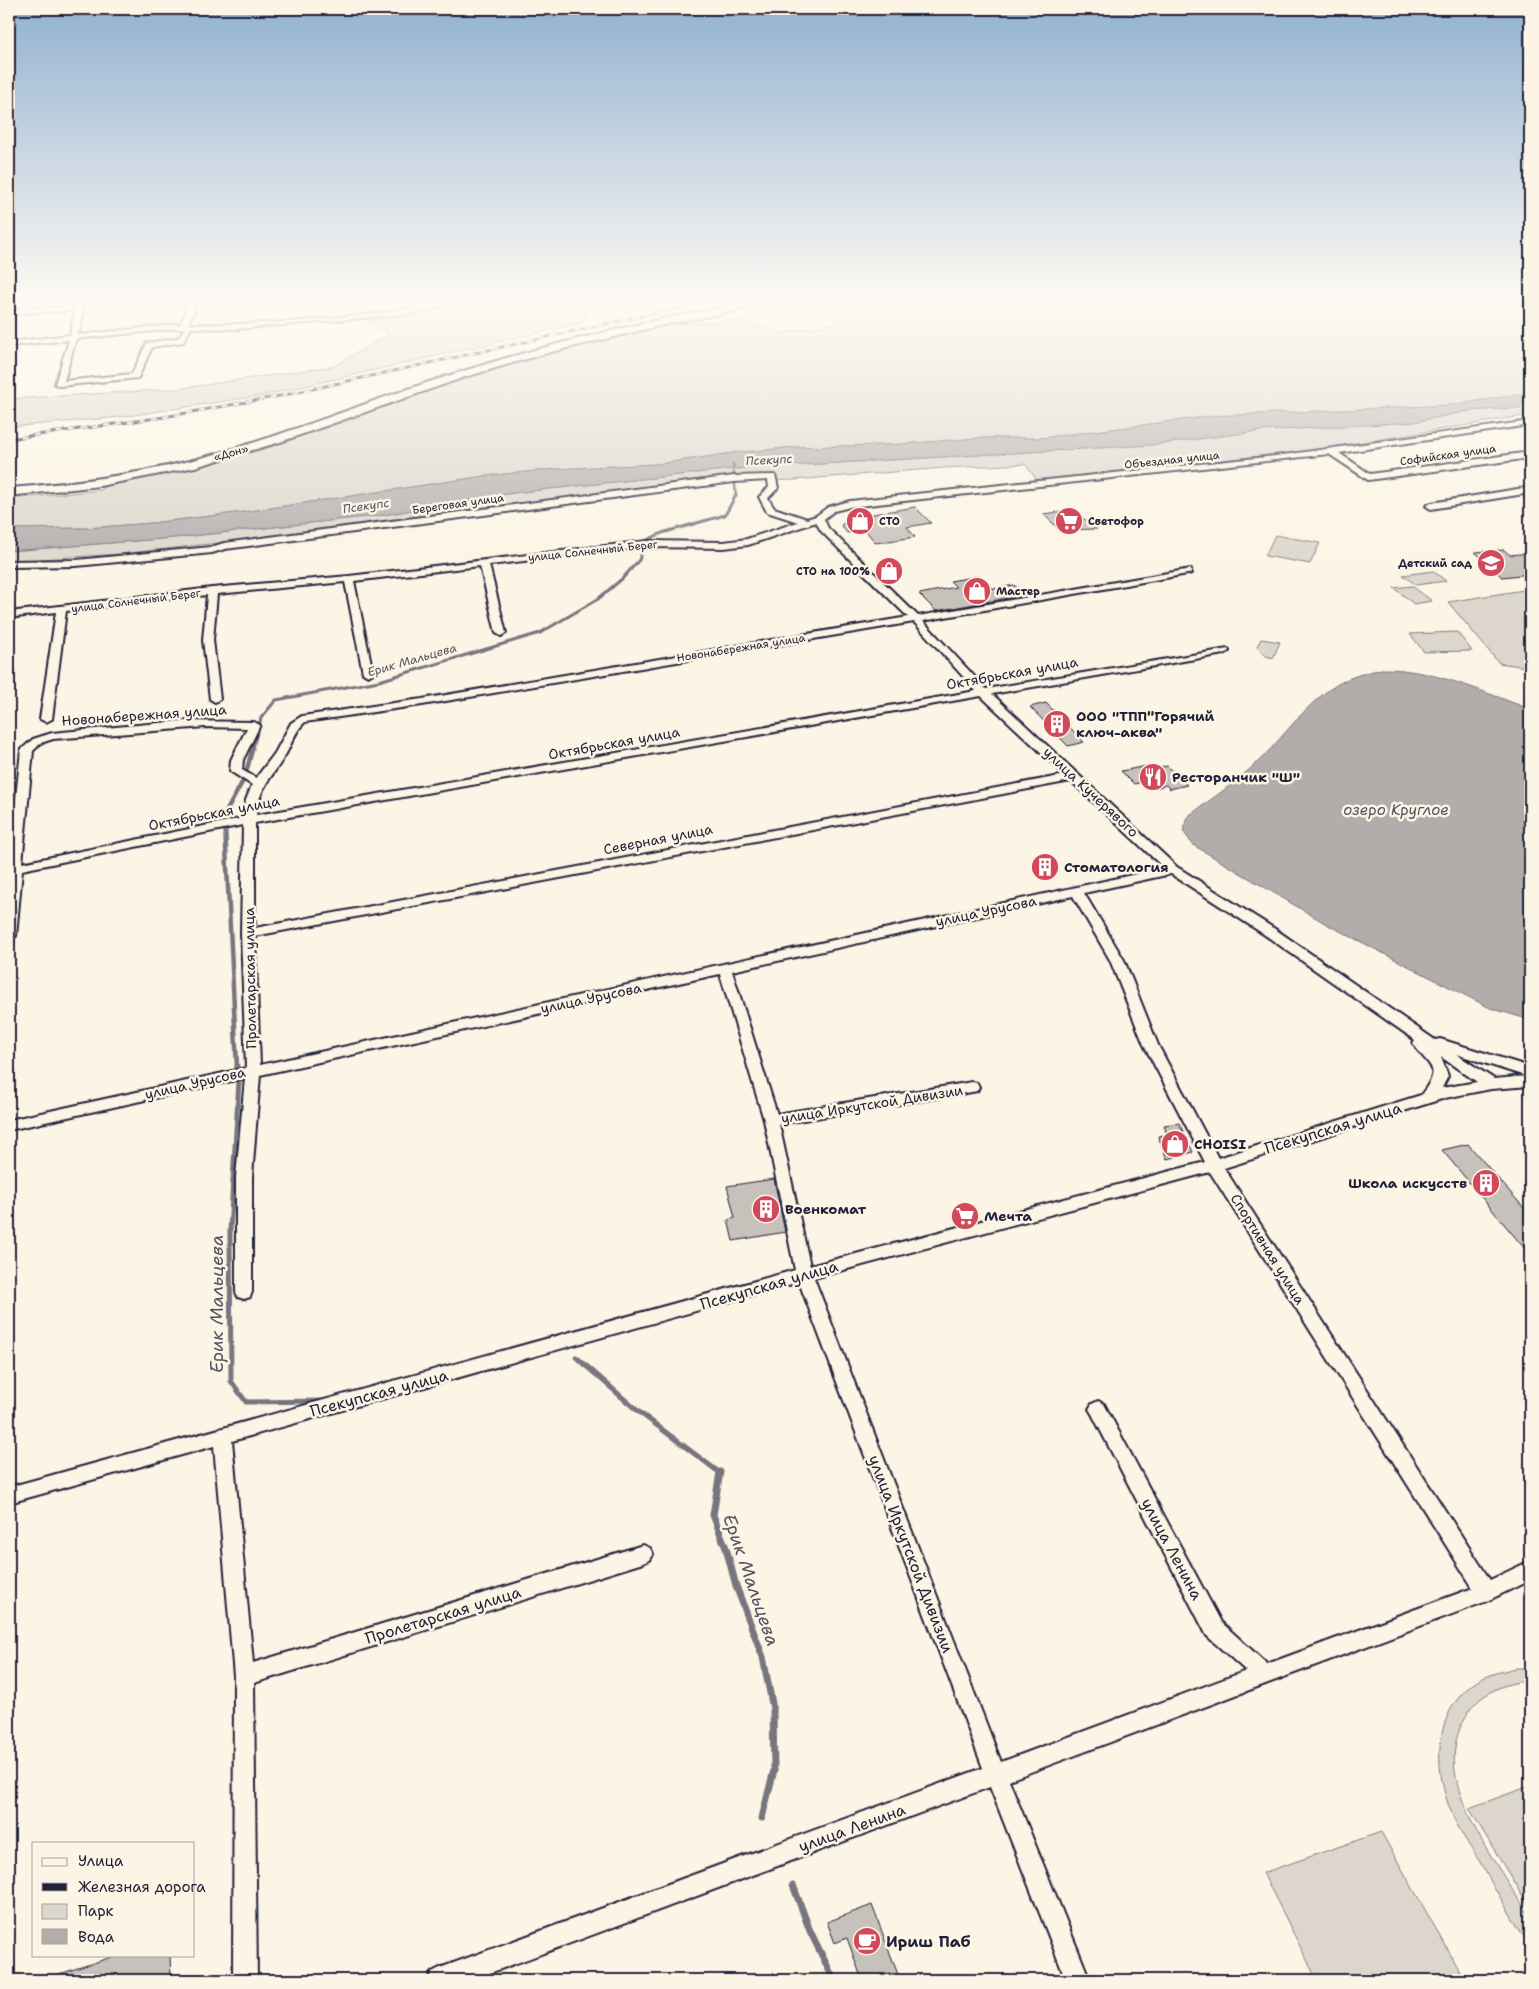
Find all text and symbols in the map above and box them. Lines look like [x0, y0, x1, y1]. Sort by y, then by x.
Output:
street label: «Дон» [212, 441, 250, 465]
street label: Софийская улица [1399, 441, 1497, 469]
street label: Объездная улица [1124, 448, 1220, 472]
water label: Псекупс [745, 451, 793, 469]
street label: Береговая улица [411, 490, 505, 518]
water label: Псекупс [342, 495, 390, 517]
shop icon: СТО [845, 506, 875, 536]
supermarket icon: Светофор [1054, 506, 1084, 536]
place label: СТО [879, 514, 900, 529]
place label: Светофор [1088, 514, 1144, 529]
street label: улица Солнечный Берег [527, 537, 659, 565]
school or university icon: Детский сад [1476, 548, 1506, 578]
shop icon: СТО на 100% [874, 556, 904, 586]
place label: Детский сад [1398, 556, 1472, 571]
place label: СТО на 100% [796, 564, 870, 579]
shop icon: Мастер [962, 576, 992, 606]
place label: Мастер [996, 584, 1040, 599]
street label: улица Солнечный Берег [70, 586, 202, 616]
street label: Новонабережная улица [676, 630, 807, 666]
water label: Ерик Мальцева [366, 640, 458, 680]
street label: Октябрьская улица [945, 653, 1079, 693]
street label: Новонабережная улица [61, 700, 227, 730]
place label: ООО "ТПП"Горячий ключ-аква" [1076, 707, 1215, 741]
building icon: ООО "ТПП"Горячий ключ-аква" [1042, 709, 1072, 739]
street label: Октябрьская улица [547, 723, 681, 763]
street label: улица Кучерявого [1039, 743, 1143, 841]
restaurant icon: Ресторанчик "Ш" [1138, 762, 1168, 792]
place label: Ресторанчик "Ш" [1172, 768, 1300, 786]
street label: Октябрьская улица [147, 791, 281, 835]
water label: озеро Круглое [1343, 800, 1449, 820]
street label: Северная улица [602, 820, 714, 858]
building icon: Стоматология [1030, 852, 1060, 882]
place label: Стоматология [1064, 858, 1168, 876]
street label: улица Урусова [934, 891, 1038, 930]
street label: Пролетарская улица [240, 907, 260, 1049]
street label: улица Урусова [539, 978, 643, 1017]
street label: улица Урусова [143, 1063, 247, 1103]
street label: улица Иркутской Дивизии [780, 1081, 964, 1127]
street label: Псекупская улица [1262, 1097, 1404, 1159]
shop icon: CHOISI [1160, 1129, 1190, 1159]
place label: CHOISI [1194, 1135, 1246, 1153]
building icon: Школа искусств [1471, 1168, 1501, 1198]
place label: Школа искусств [1348, 1174, 1467, 1192]
street label: Спортивная улица [1227, 1190, 1310, 1308]
building icon: Военкомат [751, 1194, 781, 1224]
place label: Военкомат [785, 1200, 867, 1218]
supermarket icon: Мечта [950, 1201, 980, 1231]
place label: Мечта [984, 1207, 1033, 1225]
water label: Ерик Мальцева [205, 1235, 229, 1373]
street label: Псекупская улица [698, 1255, 840, 1315]
street label: Псекупская улица [307, 1364, 451, 1422]
street label: улица Иркутской Дивизии [864, 1452, 958, 1656]
street label: улица Ленина [1136, 1494, 1208, 1604]
water label: Ерик Мальцева [717, 1511, 785, 1649]
street label: Пролетарская улица [363, 1581, 523, 1649]
street label: улица Ленина [796, 1799, 908, 1857]
legend [32, 1842, 195, 1956]
text: Улица [78, 1851, 124, 1871]
text: Железная дорога [78, 1877, 206, 1897]
text: Парк [78, 1901, 114, 1921]
cafe icon: Ириш Паб [852, 1926, 882, 1956]
text: Вода [78, 1927, 115, 1947]
place label: Ириш Паб [886, 1931, 971, 1952]

